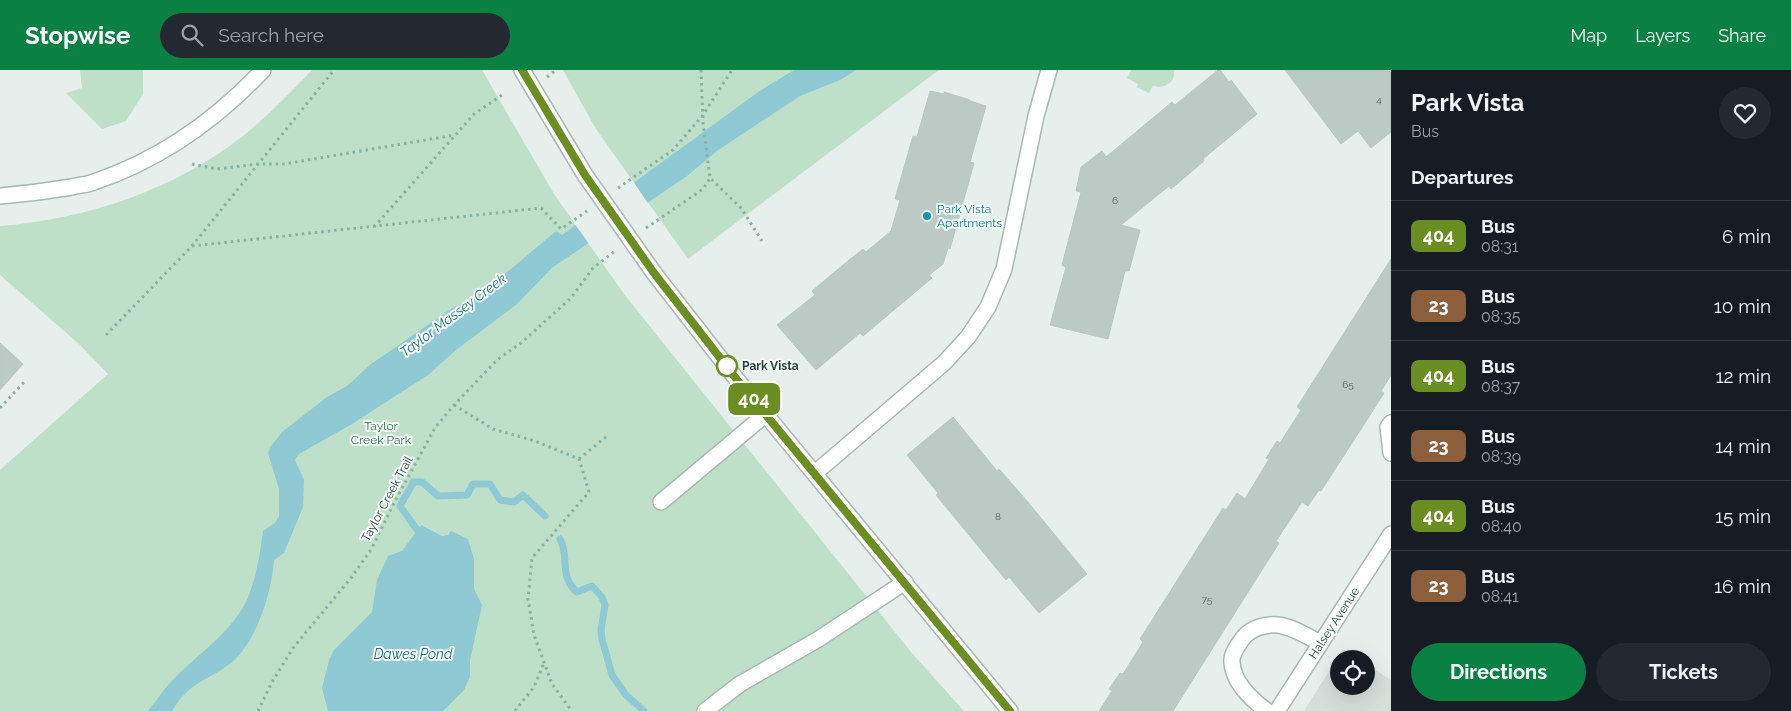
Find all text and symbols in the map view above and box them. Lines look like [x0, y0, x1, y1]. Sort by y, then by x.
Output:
search box [160, 13, 510, 58]
text: Stopwise [25, 21, 130, 50]
icon: search [178, 21, 206, 49]
text: Search here [218, 24, 324, 46]
text: Map [1571, 25, 1607, 46]
text: Layers [1635, 25, 1690, 46]
text: Share [1718, 25, 1766, 46]
button: heart [1719, 87, 1771, 139]
text: Park Vista [1411, 88, 1524, 117]
house number: 4 [1376, 94, 1382, 105]
text: Bus [1411, 122, 1439, 141]
text: Departures [1411, 166, 1513, 188]
house number: 6 [1112, 195, 1118, 206]
place label: Park Vista Apartments [937, 202, 1002, 230]
marker: Park Vista Apartments [921, 210, 933, 222]
text: Bus [1481, 215, 1515, 237]
text: 404 [1423, 225, 1454, 246]
text: 6 min [1722, 225, 1771, 247]
text: 08:31 [1481, 237, 1519, 256]
water label: Taylor Massey Creek [397, 270, 509, 360]
text: Bus [1481, 285, 1515, 307]
text: 23 [1428, 295, 1449, 316]
text: 10 min [1714, 295, 1771, 317]
text: 08:35 [1481, 307, 1521, 326]
marker: Park Vista [716, 355, 738, 377]
text: Bus [1481, 355, 1515, 377]
place label: Park Vista [742, 359, 799, 373]
text: 404 [1423, 365, 1454, 386]
text: 12 min [1715, 365, 1771, 387]
text: 08:37 [1481, 377, 1520, 396]
house number: 65 [1342, 379, 1354, 390]
line badge: 404 [725, 383, 783, 415]
text: 404 [738, 388, 770, 409]
park label: Taylor Creek Park [351, 419, 412, 447]
text: Bus [1481, 425, 1515, 447]
text: 23 [1428, 435, 1449, 456]
text: 14 min [1715, 435, 1771, 457]
text: 08:39 [1481, 447, 1521, 466]
street label: Taylor Creek Trail [359, 453, 416, 544]
text: Bus [1481, 495, 1515, 517]
text: 404 [1423, 505, 1454, 526]
text: 15 min [1715, 505, 1771, 527]
house number: 8 [995, 511, 1001, 522]
text: 08:40 [1481, 517, 1522, 536]
text: Bus [1481, 565, 1515, 587]
text: 23 [1428, 575, 1449, 596]
text: 16 min [1714, 575, 1771, 597]
street label: Halsey Avenue [1306, 585, 1362, 661]
text: 08:41 [1481, 587, 1519, 606]
house number: 75 [1202, 594, 1213, 605]
button: Directions [1411, 643, 1586, 701]
button: Tickets [1596, 643, 1771, 701]
water label: Dawes Pond [374, 646, 453, 662]
map controls [1330, 650, 1375, 695]
button: locate [1330, 650, 1375, 695]

